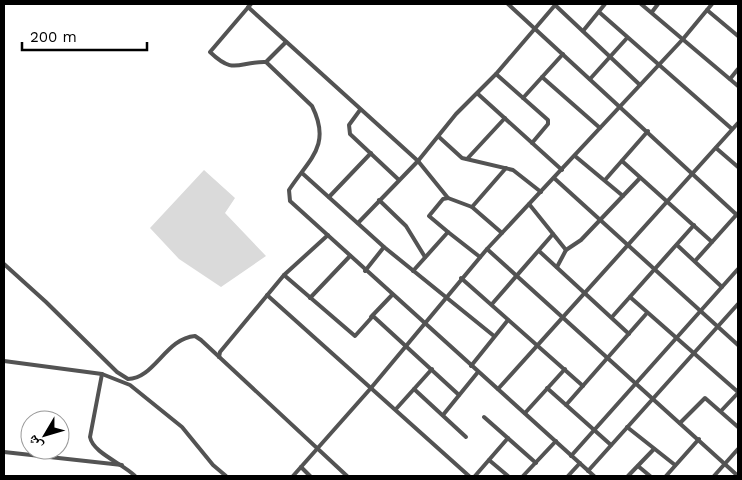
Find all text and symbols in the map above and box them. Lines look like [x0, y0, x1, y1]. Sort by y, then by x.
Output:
scale bar [22, 20, 148, 52]
text: 200 m [30, 28, 77, 46]
north arrow [20, 410, 70, 460]
text: ش [24, 431, 46, 454]

